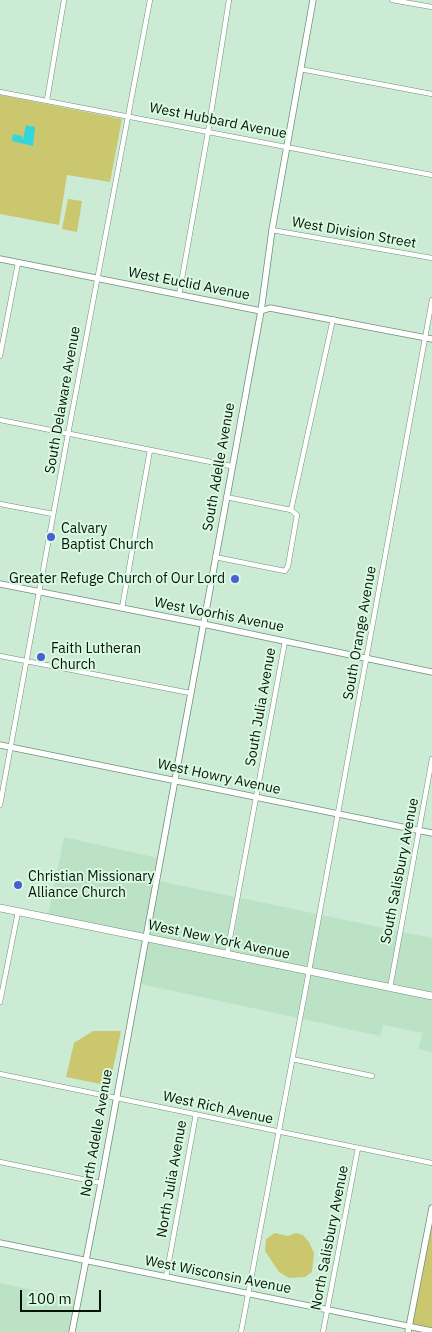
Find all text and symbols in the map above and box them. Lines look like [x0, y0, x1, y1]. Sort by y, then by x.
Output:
street label: West Hubbard Avenue [148, 99, 288, 143]
street label: West Division Street [291, 214, 417, 252]
street label: West Euclid Avenue [127, 264, 251, 304]
street label: South Delaware Avenue [42, 325, 84, 475]
street label: South Adelle Avenue [199, 401, 239, 533]
place label: Calvary Baptist Church [61, 521, 154, 554]
marker: Calvary Baptist Church [45, 531, 57, 543]
street label: South Orange Avenue [340, 565, 380, 701]
place label: Greater Refuge Church of Our Lord [9, 571, 225, 587]
marker: Greater Refuge Church of Our Lord [229, 573, 241, 585]
street label: West Voorhis Avenue [153, 594, 285, 636]
place label: Faith Lutheran Church [51, 641, 141, 674]
street label: South Julia Avenue [242, 646, 280, 768]
marker: Faith Lutheran Church [35, 651, 47, 663]
street label: West Howry Avenue [156, 756, 282, 798]
street label: South Salisbury Avenue [378, 797, 422, 945]
place label: Christian Missionary Alliance Church [28, 869, 155, 902]
marker: Christian Missionary Alliance Church [12, 879, 24, 891]
street label: West New York Avenue [147, 917, 291, 963]
street label: North Adelle Avenue [78, 1068, 116, 1198]
street label: West Rich Avenue [161, 1088, 275, 1128]
street label: North Julia Avenue [153, 1119, 191, 1239]
street label: North Salisbury Avenue [308, 1164, 352, 1312]
street label: West Wisconsin Avenue [143, 1253, 293, 1297]
scale bar [22, 1280, 104, 1312]
text: 100 m [28, 1289, 72, 1308]

